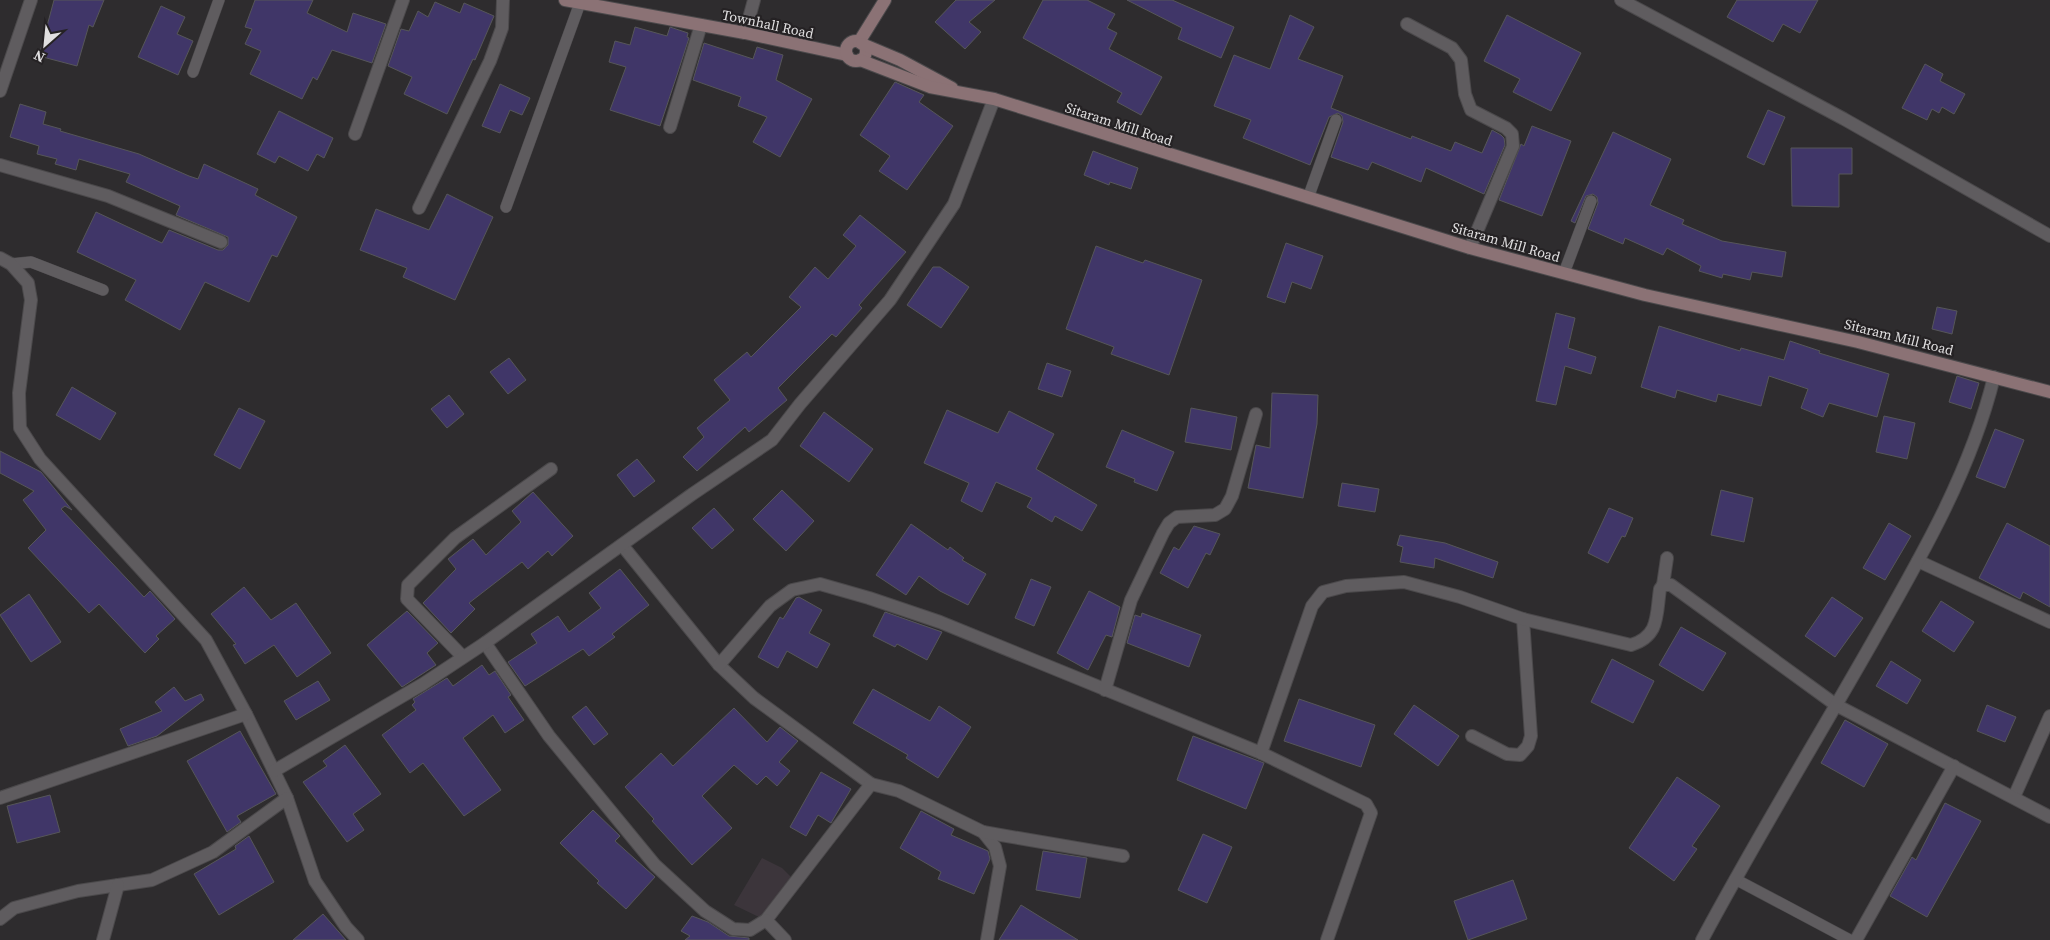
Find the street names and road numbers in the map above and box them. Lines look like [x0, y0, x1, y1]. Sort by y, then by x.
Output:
street label: Townhall Road [720, 5, 816, 43]
street label: Sitaram Mill Road [1063, 97, 1175, 151]
street label: Sitaram Mill Road [1450, 217, 1563, 267]
street label: Sitaram Mill Road [1842, 314, 1956, 360]

